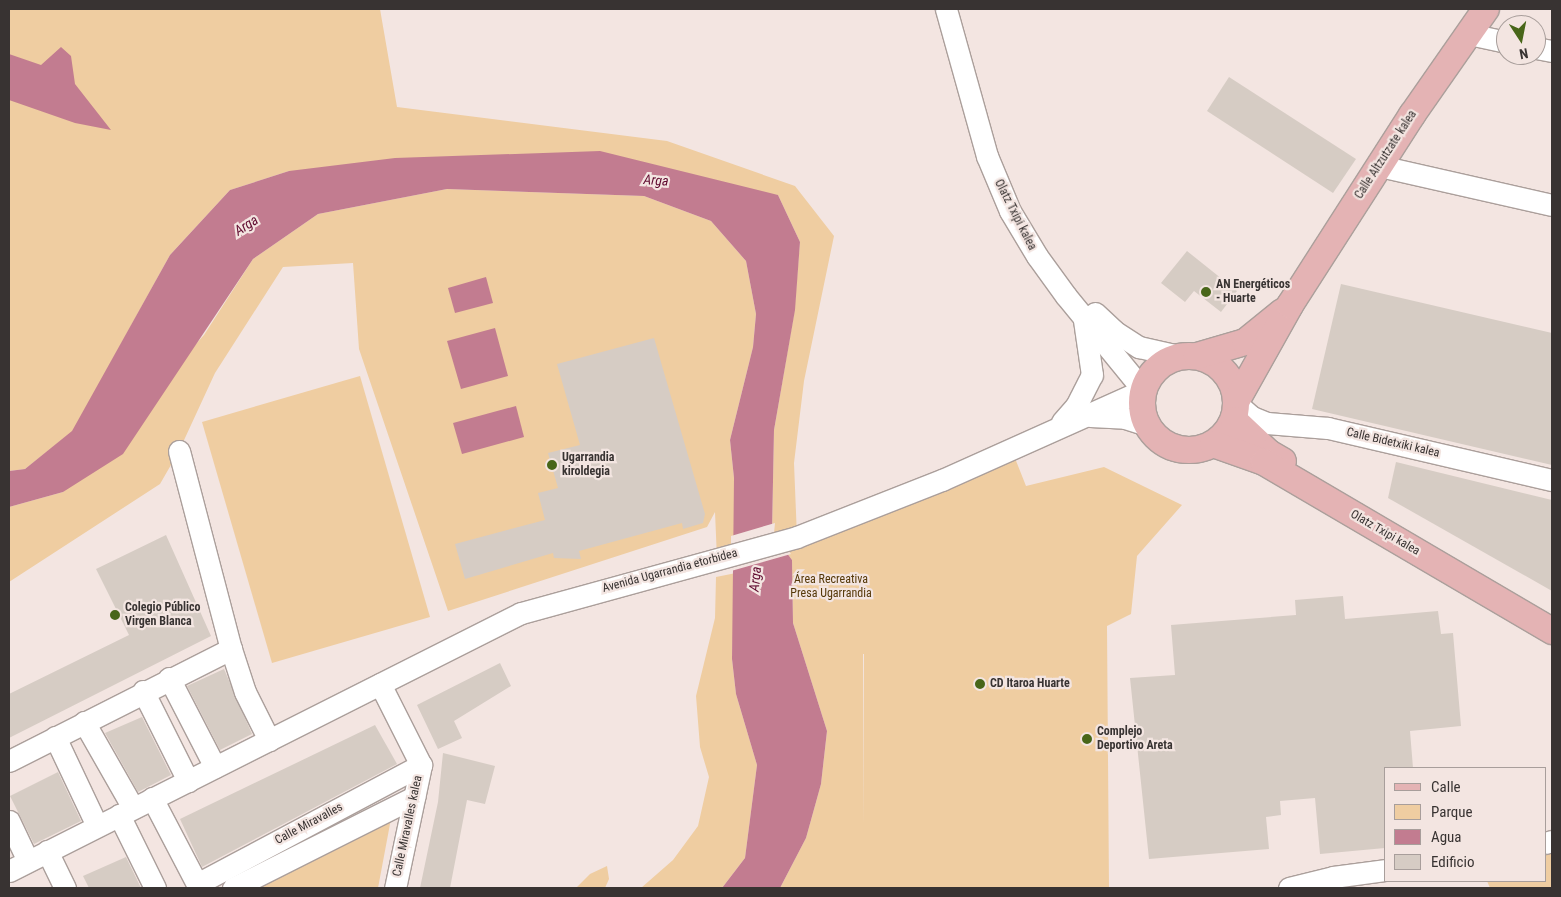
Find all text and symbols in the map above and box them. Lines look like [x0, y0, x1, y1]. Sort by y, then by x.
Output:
north arrow [1496, 15, 1546, 65]
text: N [1518, 45, 1529, 62]
street label: Calle Altzutzate kalea [1352, 108, 1420, 202]
water label: Arga [643, 171, 669, 189]
street label: Olatz Txipi kalea [991, 177, 1039, 253]
water label: Arga [231, 211, 261, 239]
place label: AN Energéticos - Huarte [1216, 278, 1290, 306]
marker: AN Energéticos - Huarte [1200, 286, 1212, 298]
street label: Calle Bidetxiki kalea [1345, 425, 1441, 461]
place label: Ugarrandia kiroldegia [562, 451, 614, 479]
marker: Ugarrandia kiroldegia [546, 459, 558, 471]
street label: Olatz Txipi kalea [1348, 507, 1422, 559]
street label: Avenida Ugarrandia etorbidea [601, 546, 739, 596]
water label: Arga [745, 566, 765, 592]
park label: Área Recreativa Presa Ugarrandia [790, 573, 872, 601]
place label: Colegio Público Virgen Blanca [125, 601, 201, 629]
marker: Colegio Público Virgen Blanca [109, 609, 121, 621]
place label: CD Itaroa Huarte [990, 677, 1070, 691]
marker: CD Itaroa Huarte [974, 678, 986, 690]
place label: Complejo Deportivo Areta [1097, 725, 1173, 753]
marker: Complejo Deportivo Areta [1081, 733, 1093, 745]
legend [1384, 767, 1546, 882]
street label: Calle Miravalles kalea [390, 774, 426, 878]
text: Calle [1431, 778, 1461, 796]
street label: Calle Miravalles [273, 800, 345, 848]
text: Parque [1431, 803, 1473, 821]
text: Agua [1431, 828, 1461, 846]
text: Edificio [1431, 853, 1474, 871]

